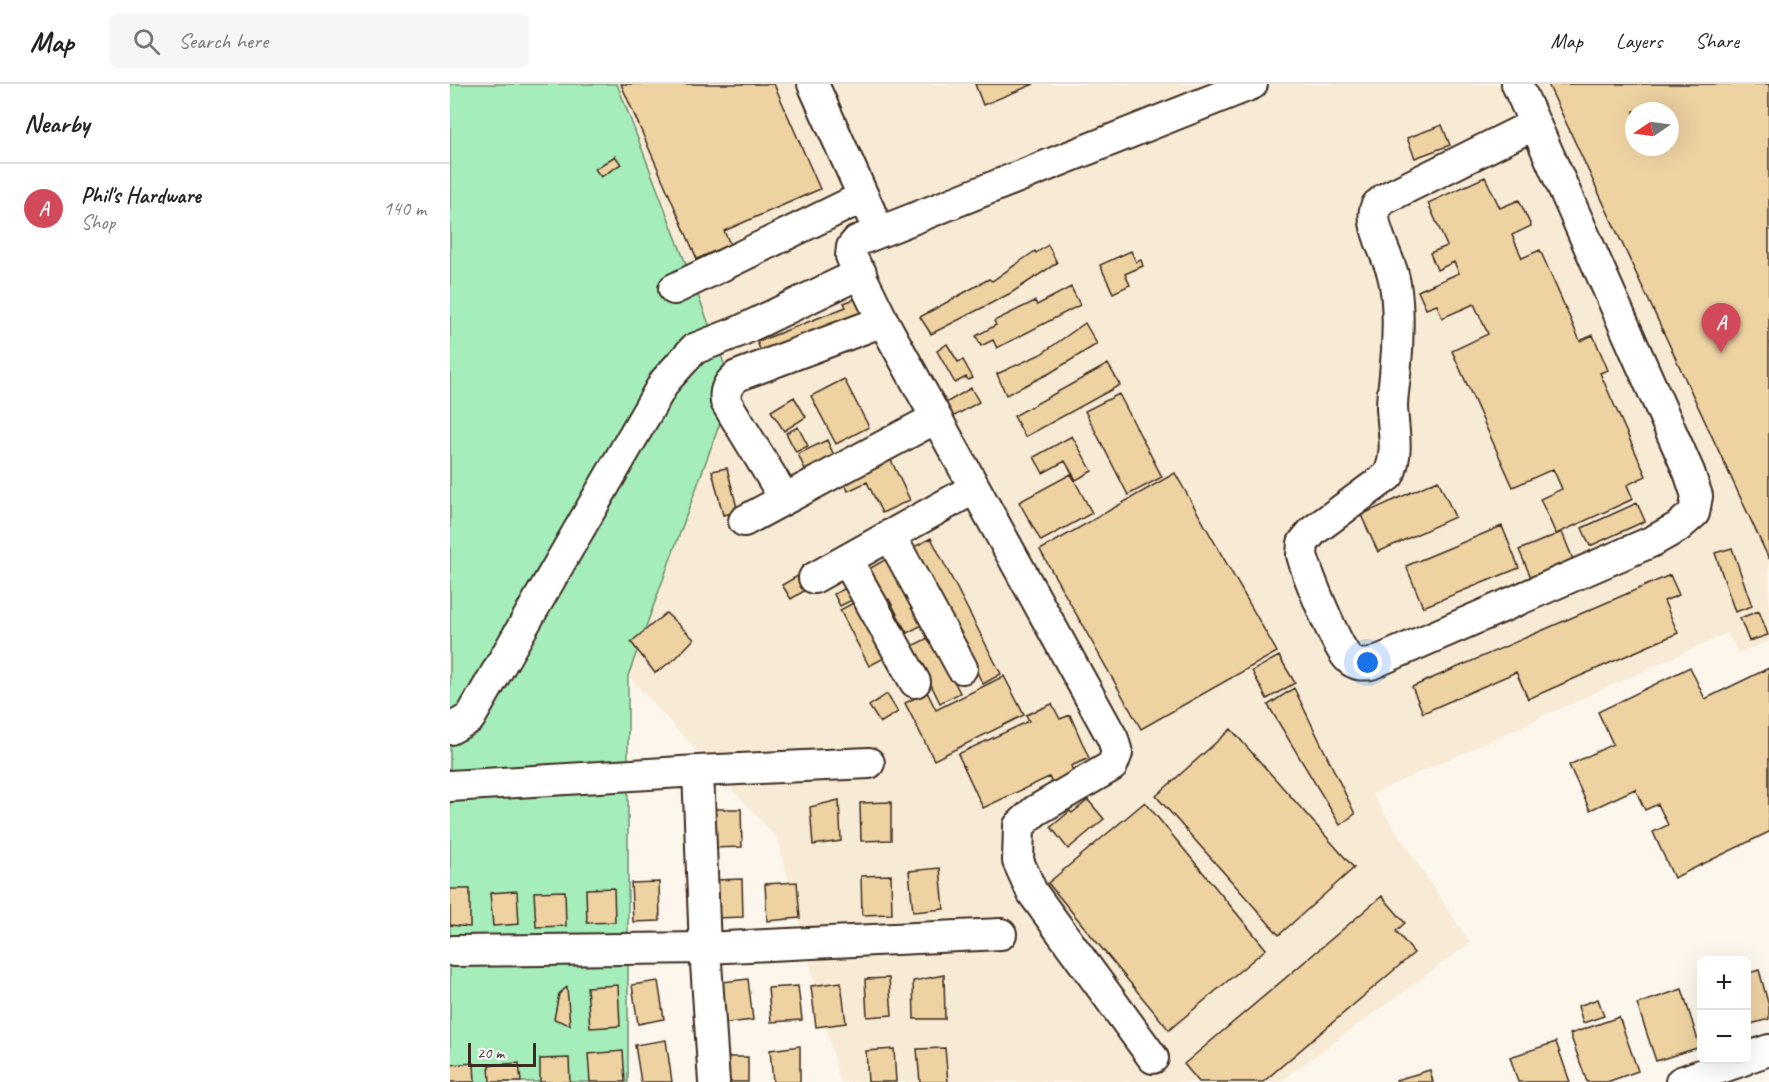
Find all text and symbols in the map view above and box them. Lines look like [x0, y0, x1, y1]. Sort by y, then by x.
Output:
search box [109, 14, 529, 68]
text: Map [30, 24, 73, 59]
icon: search [130, 25, 163, 58]
text: Search here [178, 27, 268, 55]
text: Map [1550, 28, 1583, 54]
text: Layers [1616, 28, 1662, 54]
text: Share [1695, 28, 1739, 54]
north arrow [1625, 102, 1679, 156]
text: Nearby [24, 107, 89, 140]
text: Phil's Hardware [81, 182, 201, 210]
text: A [38, 196, 49, 221]
text: 140 m [383, 196, 426, 221]
text: Shop [81, 210, 115, 235]
pin: A [1702, 304, 1740, 353]
your location [1353, 648, 1382, 677]
map controls [1697, 956, 1751, 1064]
button: + [1697, 956, 1751, 1010]
button: − [1697, 1010, 1751, 1064]
scale bar [468, 1040, 536, 1068]
text: 20 m [477, 1043, 504, 1063]

